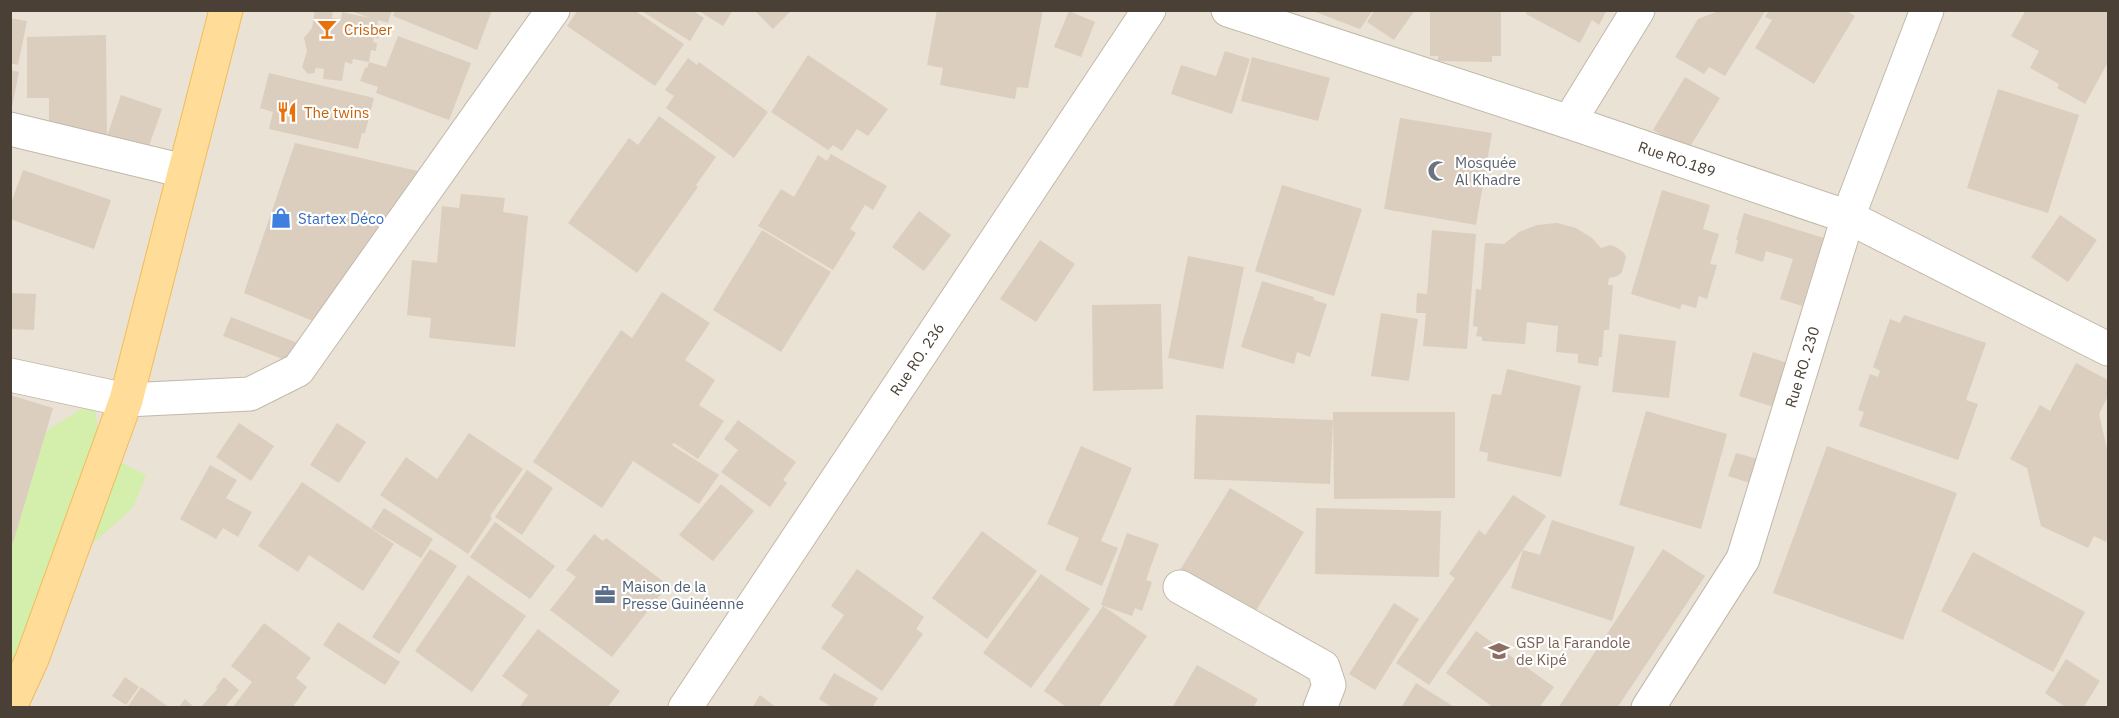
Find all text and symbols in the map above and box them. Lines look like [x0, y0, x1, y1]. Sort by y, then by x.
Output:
bar icon: Crisber [315, 17, 339, 41]
place label: Crisber [344, 20, 393, 39]
restaurant icon: The twins [275, 100, 299, 124]
place label: The twins [304, 103, 369, 122]
street label: Rue RO.189 [1636, 137, 1718, 181]
place label: Mosquée Al Khadre [1455, 153, 1521, 189]
mosque icon: Mosquée Al Khadre [1426, 159, 1450, 183]
shop icon: Startex Déco [269, 206, 293, 230]
place label: Startex Déco [298, 209, 384, 228]
street label: Rue RO. 236 [886, 319, 948, 399]
street label: Rue RO. 230 [1781, 324, 1823, 410]
place label: Maison de la Presse Guinéenne [622, 577, 744, 613]
office icon: Maison de la Presse Guinéenne [593, 583, 617, 607]
place label: GSP la Farandole de Kipé [1516, 633, 1631, 669]
school or university icon: GSP la Farandole de Kipé [1487, 639, 1511, 663]

